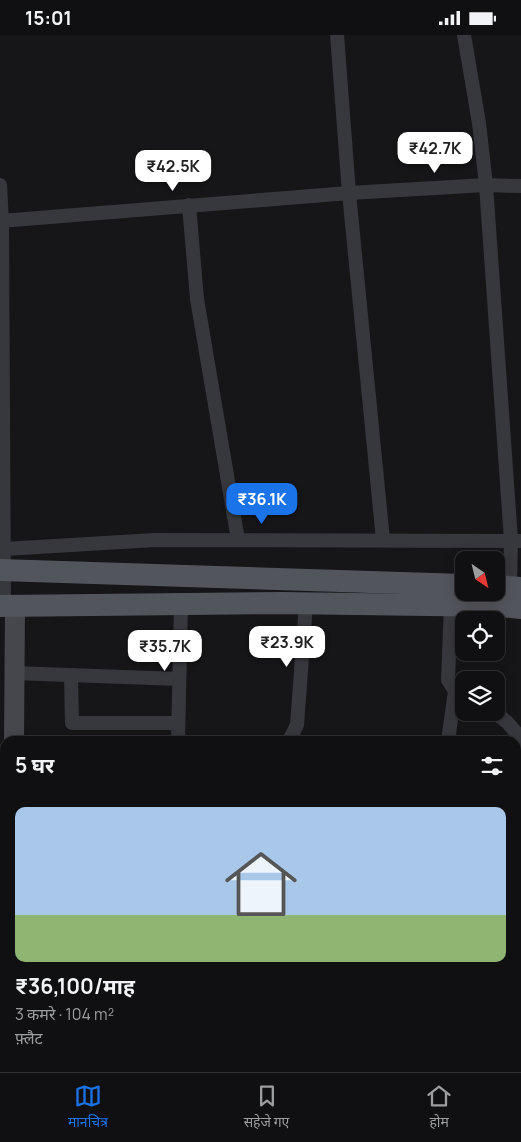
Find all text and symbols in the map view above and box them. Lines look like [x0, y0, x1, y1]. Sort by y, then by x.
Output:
text: 15:01 [25, 5, 72, 31]
pin: ₹42.7K [394, 131, 476, 174]
text: ₹42.7K [409, 137, 461, 159]
pin: ₹42.5K [132, 149, 214, 192]
text: ₹42.5K [146, 155, 200, 177]
pin: ₹36.1K [221, 483, 303, 525]
text: ₹36.1K [237, 488, 287, 510]
north arrow [455, 551, 505, 601]
map controls [455, 551, 505, 721]
button: locate [455, 611, 505, 661]
pin: ₹23.9K [246, 625, 328, 668]
pin: ₹35.7K [124, 629, 206, 672]
text: ₹23.9K [260, 631, 314, 653]
text: ₹35.7K [139, 635, 191, 657]
button: layers [455, 671, 505, 721]
text: 5 घर [15, 751, 54, 779]
icon: filters [478, 752, 506, 780]
icon: home [216, 839, 306, 929]
text: ₹36,100/माह [15, 972, 135, 1000]
text: 3 कमरे · 104 m² [15, 1003, 114, 1025]
text: फ़्लैट [15, 1027, 43, 1049]
tab: मानचित्र [68, 1082, 108, 1133]
tab: सहेजे गए [244, 1082, 289, 1133]
tab: होम [425, 1082, 453, 1133]

